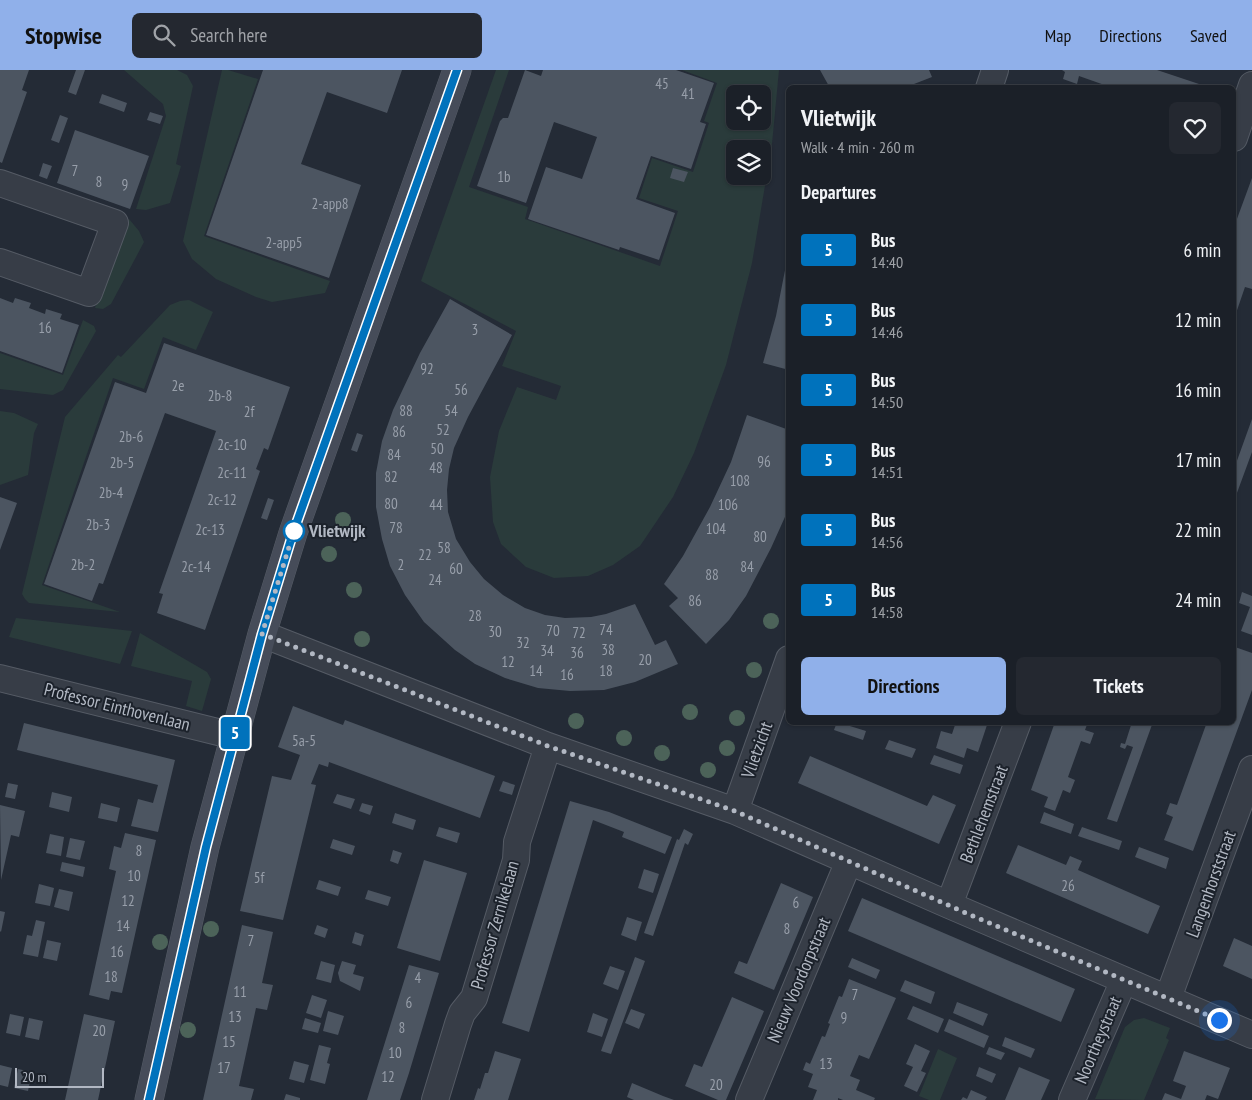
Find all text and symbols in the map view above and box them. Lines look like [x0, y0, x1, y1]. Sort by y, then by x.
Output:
search box [132, 13, 482, 58]
text: Stopwise [25, 20, 102, 51]
icon: search [150, 21, 178, 49]
text: Search here [190, 23, 267, 47]
text: Map [1045, 24, 1071, 47]
text: Directions [1099, 24, 1162, 47]
text: Saved [1190, 24, 1227, 47]
house number: 45 [655, 74, 669, 93]
house number: 41 [681, 84, 695, 103]
map controls [726, 85, 771, 185]
button: locate [726, 85, 771, 130]
text: Vlietwijk [801, 102, 876, 133]
button: heart [1169, 102, 1221, 154]
text: Walk · 4 min · 260 m [801, 137, 914, 157]
button: layers [726, 140, 771, 185]
house number: 7 [72, 161, 78, 180]
house number: 1b [497, 167, 511, 186]
house number: 8 [96, 172, 102, 191]
house number: 9 [122, 175, 128, 194]
text: Departures [801, 180, 876, 204]
house number: 2-app8 [312, 194, 348, 213]
text: Bus [871, 228, 895, 252]
house number: 2-app5 [266, 233, 302, 252]
text: 5 [824, 238, 833, 261]
text: 6 min [1184, 238, 1221, 262]
text: 14:40 [871, 252, 903, 272]
text: Bus [871, 298, 895, 322]
text: 5 [824, 308, 833, 331]
text: 12 min [1175, 308, 1221, 332]
house number: 16 [38, 318, 52, 337]
house number: 3 [472, 320, 478, 339]
text: 14:46 [871, 322, 903, 342]
house number: 92 [420, 359, 434, 378]
text: Bus [871, 368, 895, 392]
house number: 2e [172, 376, 184, 395]
text: 5 [824, 378, 833, 401]
text: 16 min [1175, 378, 1221, 402]
house number: 56 [454, 380, 468, 399]
house number: 2b-8 [208, 386, 232, 405]
text: 14:50 [871, 392, 903, 412]
house number: 88 [399, 401, 413, 420]
house number: 54 [444, 401, 458, 420]
house number: 2f [244, 402, 255, 421]
house number: 52 [436, 420, 450, 439]
house number: 86 [392, 422, 406, 441]
house number: 2b-6 [119, 427, 143, 446]
house number: 2c-10 [217, 435, 247, 454]
text: Bus [871, 438, 895, 462]
house number: 50 [430, 439, 444, 458]
house number: 84 [387, 445, 401, 464]
text: 5 [824, 448, 833, 471]
text: 17 min [1176, 448, 1221, 472]
house number: 96 [757, 452, 771, 471]
house number: 2b-5 [110, 453, 134, 472]
house number: 48 [429, 458, 443, 477]
text: 14:51 [871, 462, 903, 482]
house number: 2c-11 [217, 463, 247, 482]
house number: 82 [384, 467, 398, 486]
house number: 108 [730, 471, 750, 490]
house number: 2b-4 [99, 483, 123, 502]
house number: 2c-12 [207, 490, 237, 509]
house number: 80 [384, 494, 398, 513]
house number: 44 [429, 495, 443, 514]
house number: 106 [718, 495, 738, 514]
text: Bus [871, 508, 895, 532]
house number: 2b-3 [86, 515, 110, 534]
house number: 78 [389, 518, 403, 537]
text: 5 [824, 518, 833, 541]
text: 22 min [1175, 518, 1221, 542]
place label: Vlietwijk [308, 519, 366, 542]
house number: 104 [706, 519, 726, 538]
house number: 2c-13 [195, 520, 225, 539]
marker: Vlietwijk [283, 520, 305, 542]
house number: 80 [753, 527, 767, 546]
text: 14:56 [871, 532, 903, 552]
house number: 58 [437, 538, 451, 557]
house number: 22 [418, 545, 432, 564]
house number: 2b-2 [71, 555, 95, 574]
house number: 2 [398, 555, 404, 574]
house number: 2c-14 [181, 557, 211, 576]
house number: 84 [740, 557, 754, 576]
house number: 60 [449, 559, 463, 578]
house number: 88 [705, 565, 719, 584]
house number: 24 [428, 570, 442, 589]
text: Bus [871, 578, 895, 602]
text: 5 [824, 588, 833, 611]
text: 24 min [1175, 588, 1221, 612]
house number: 86 [688, 591, 702, 610]
text: 14:58 [871, 602, 903, 622]
house number: 28 [468, 606, 482, 625]
house number: 74 [599, 620, 613, 639]
house number: 70 [546, 621, 560, 640]
house number: 30 [488, 622, 502, 641]
house number: 72 [572, 623, 586, 642]
house number: 32 [516, 633, 530, 652]
house number: 38 [601, 640, 615, 659]
house number: 34 [540, 641, 554, 660]
house number: 36 [570, 643, 584, 662]
house number: 20 [638, 650, 652, 669]
house number: 12 [501, 652, 515, 671]
button: Directions [801, 657, 1006, 715]
button: Tickets [1016, 657, 1221, 715]
house number: 14 [529, 661, 543, 680]
house number: 18 [599, 661, 613, 680]
house number: 16 [560, 665, 574, 684]
street label: Professor Einthovenlaan [42, 677, 192, 736]
line badge: 5 [219, 717, 251, 749]
street label: Vlietzicht [735, 718, 777, 782]
text: 5 [231, 721, 239, 744]
house number: 5a-5 [292, 731, 316, 750]
street label: Bethlehemstraat [954, 762, 1013, 866]
street label: Langenhorststraat [1180, 827, 1241, 941]
house number: 8 [136, 841, 142, 860]
street label: Professor Zernikelaan [465, 858, 524, 992]
house number: 10 [127, 866, 141, 885]
house number: 5f [254, 868, 265, 887]
house number: 26 [1061, 876, 1075, 895]
house number: 12 [121, 891, 135, 910]
house number: 6 [793, 893, 800, 912]
street label: Nieuw Voordorpstraat [762, 914, 835, 1046]
house number: 14 [116, 916, 130, 935]
house number: 8 [784, 919, 790, 938]
house number: 7 [248, 931, 254, 950]
house number: 16 [110, 942, 124, 961]
house number: 18 [104, 967, 118, 986]
house number: 4 [415, 968, 422, 987]
house number: 11 [233, 982, 247, 1001]
house number: 7 [852, 985, 858, 1004]
house number: 6 [406, 993, 413, 1012]
street label: Noortheystraat [1069, 993, 1126, 1087]
house number: 13 [228, 1007, 242, 1026]
house number: 9 [841, 1008, 847, 1027]
your location [1207, 1008, 1232, 1033]
house number: 8 [399, 1018, 405, 1037]
house number: 20 [92, 1021, 106, 1040]
house number: 15 [222, 1032, 236, 1051]
house number: 10 [388, 1043, 402, 1062]
house number: 13 [819, 1054, 833, 1073]
house number: 17 [217, 1058, 231, 1077]
scale bar [15, 1065, 104, 1088]
house number: 12 [381, 1067, 395, 1086]
text: 20 m [22, 1068, 47, 1086]
house number: 20 [709, 1075, 723, 1094]

